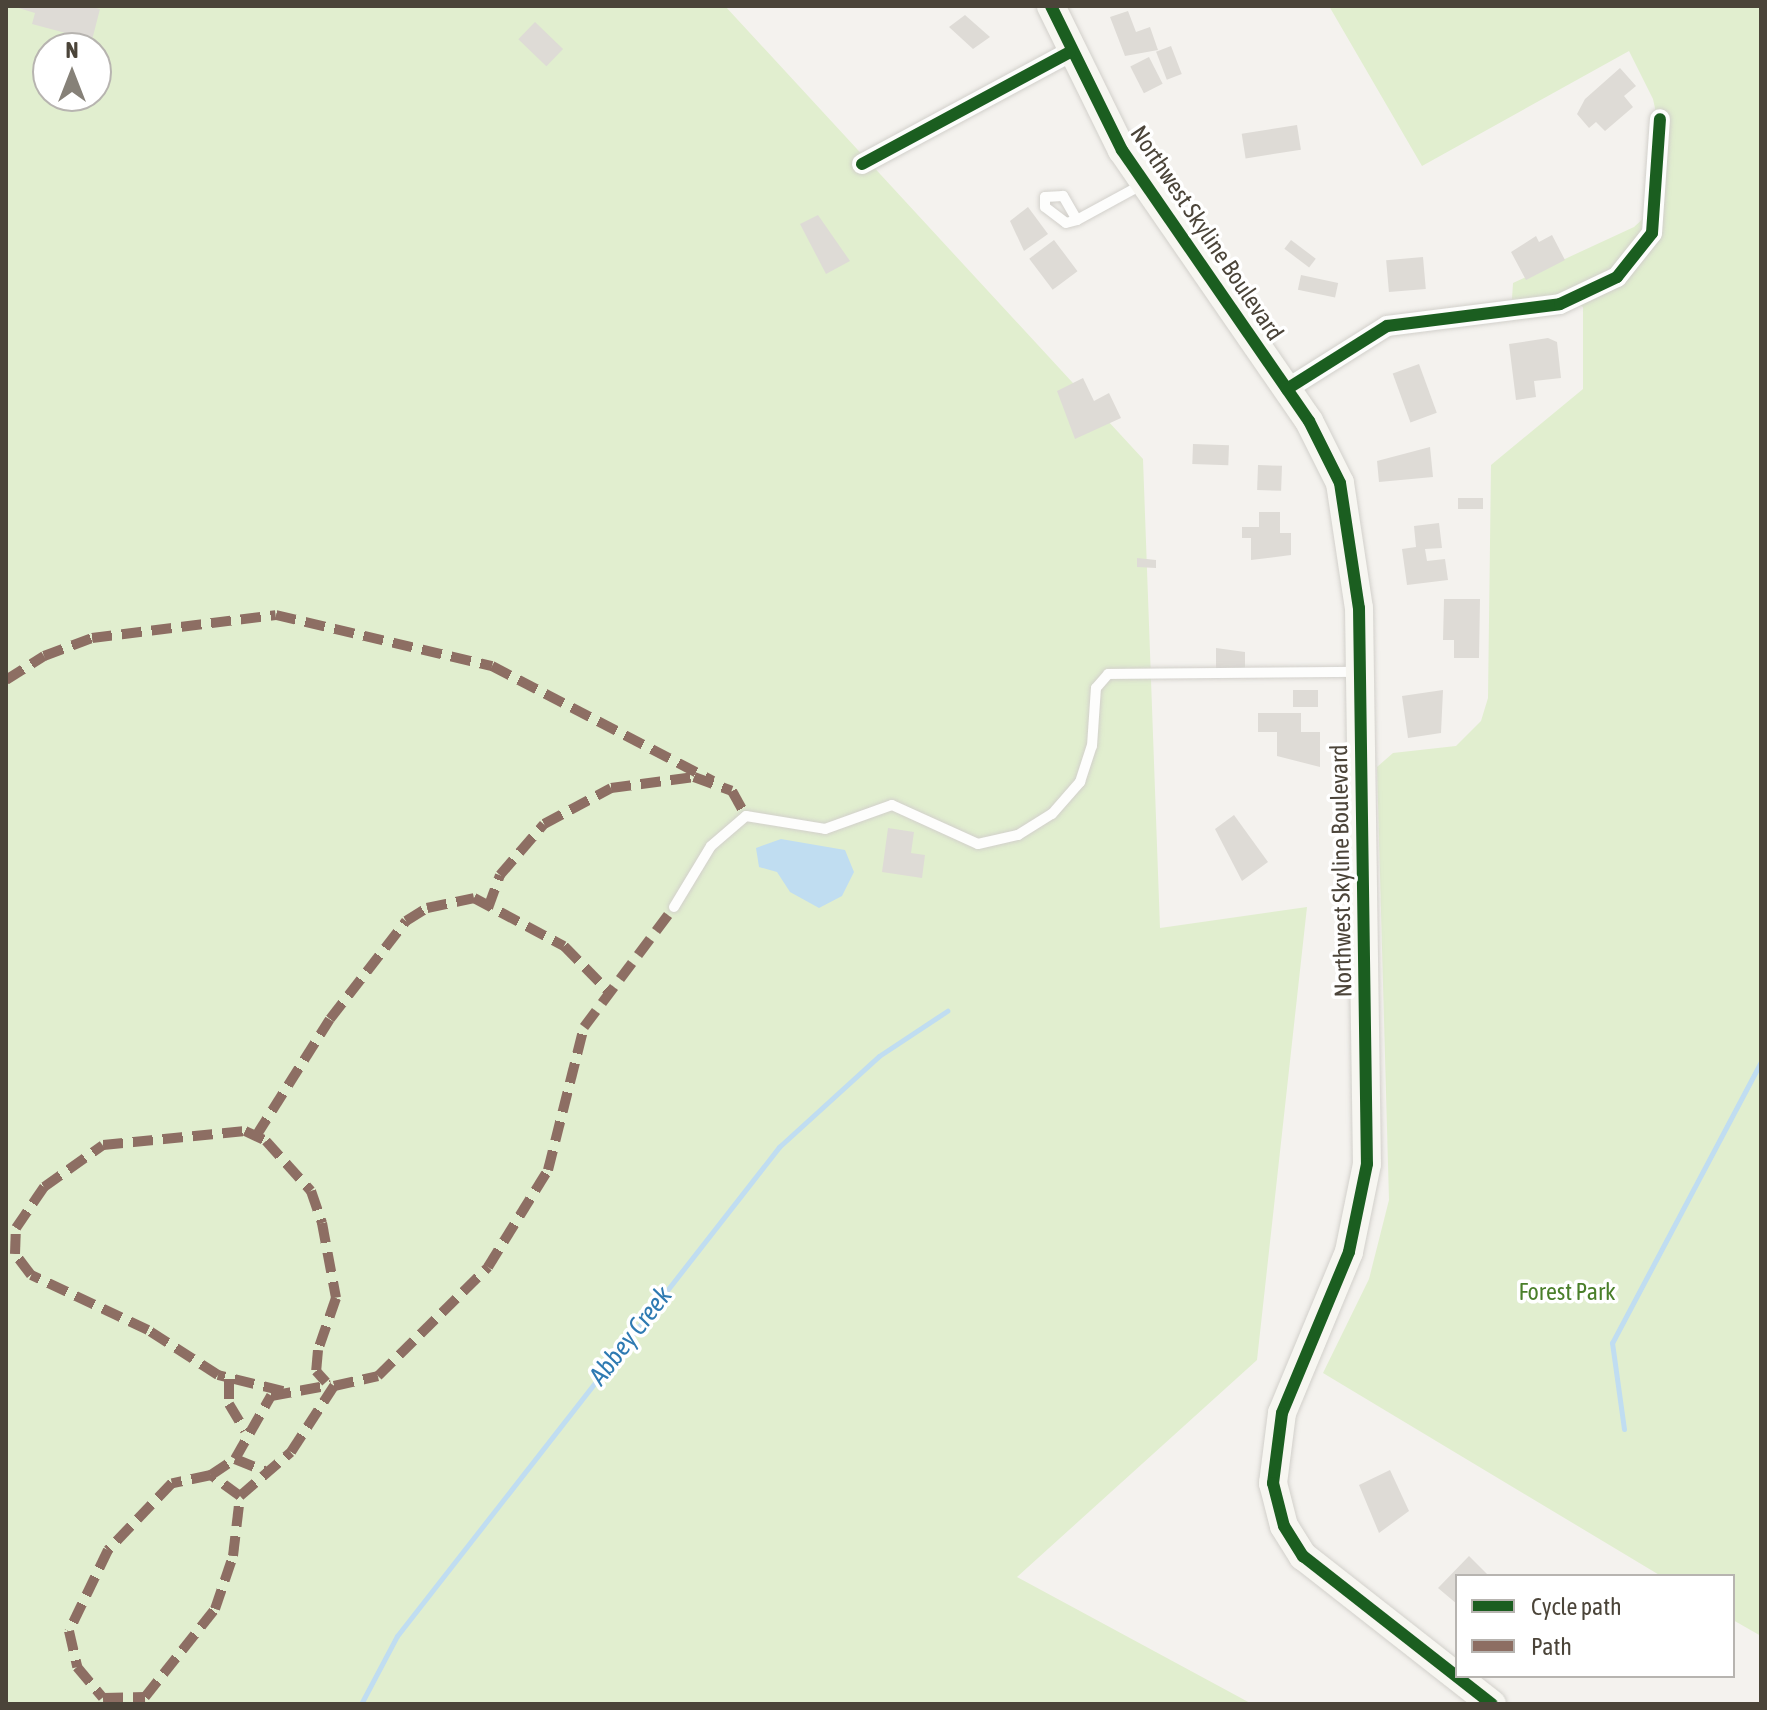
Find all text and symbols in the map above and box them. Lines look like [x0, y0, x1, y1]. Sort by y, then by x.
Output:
north arrow [32, 32, 112, 112]
text: N [66, 37, 78, 63]
street label: Northwest Skyline Boulevard [1124, 120, 1290, 346]
street label: Northwest Skyline Boulevard [1324, 744, 1358, 998]
park label: Forest Park [1518, 1278, 1616, 1306]
water label: Abbey Creek [583, 1281, 679, 1391]
legend [1455, 1574, 1735, 1678]
text: Cycle path [1531, 1593, 1622, 1620]
text: Path [1531, 1633, 1572, 1660]

